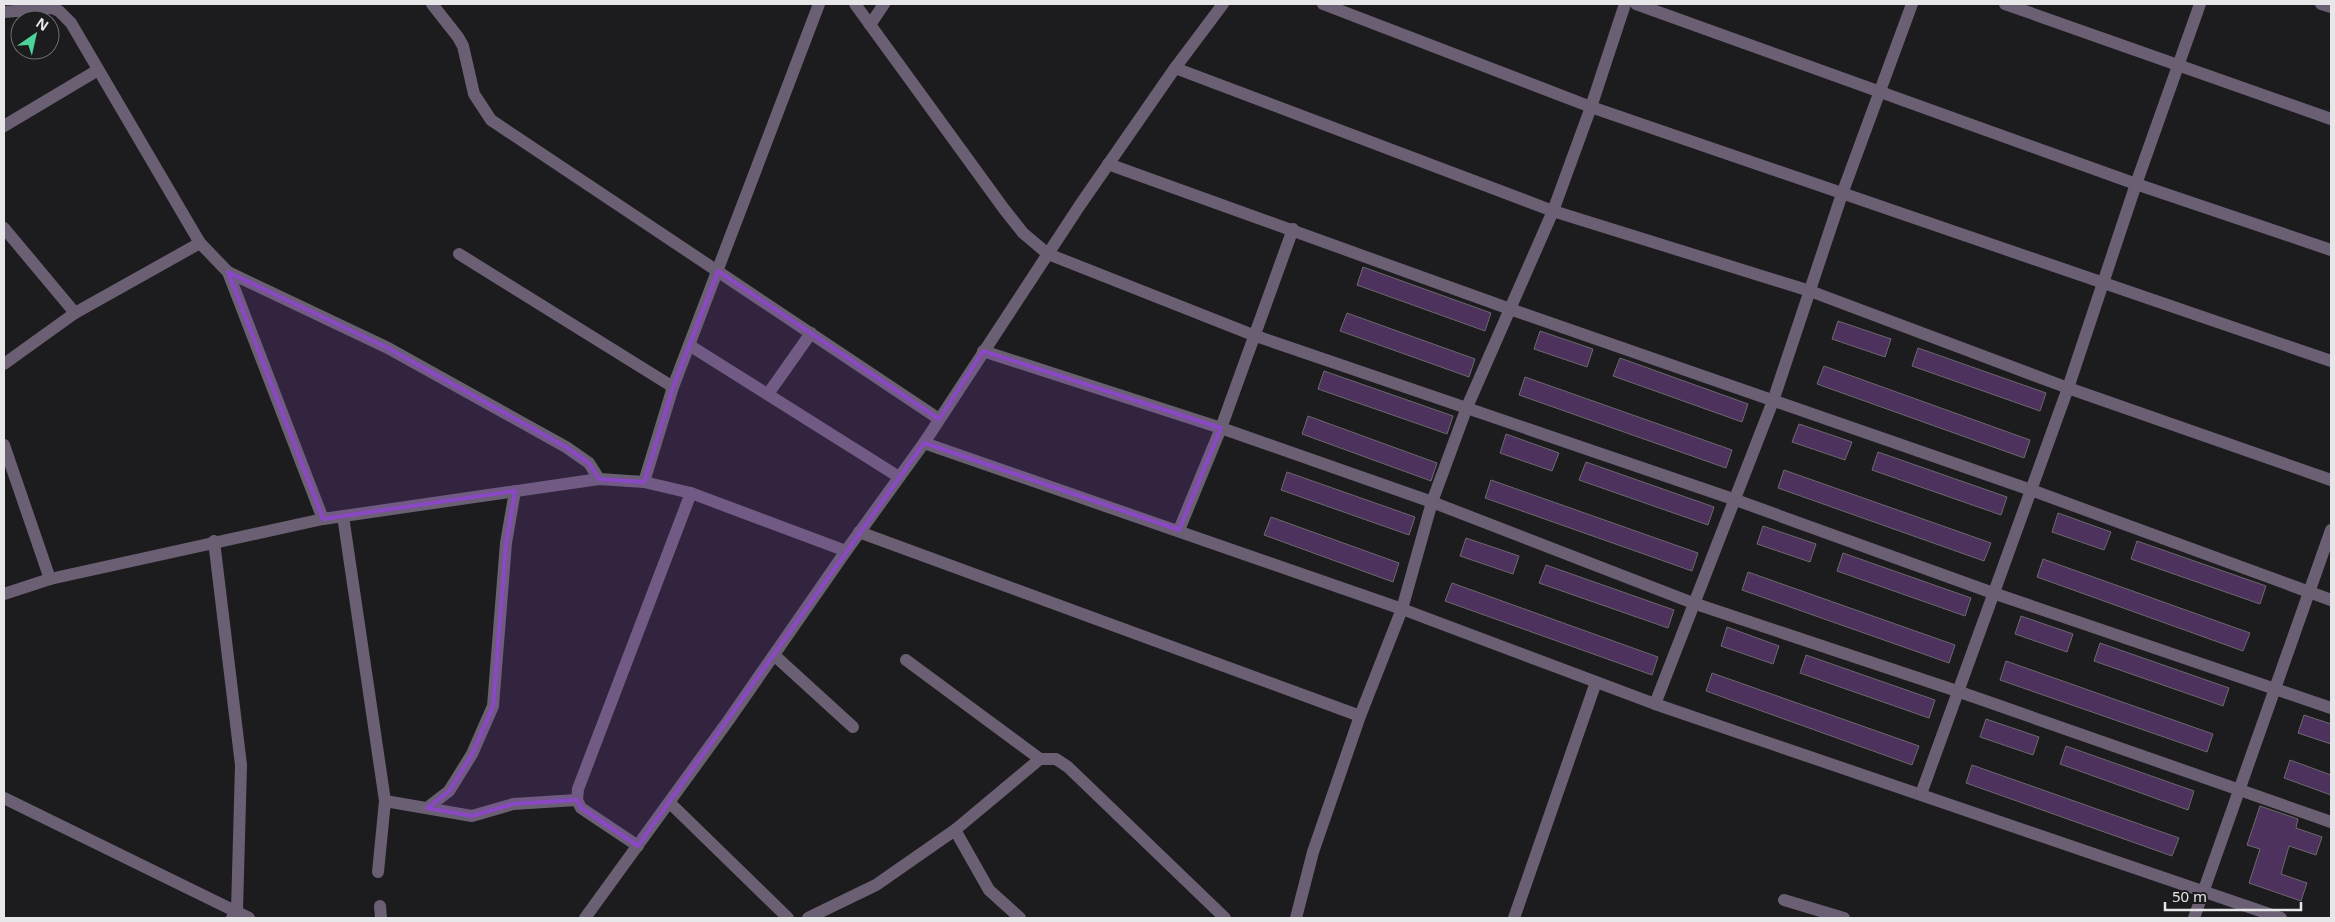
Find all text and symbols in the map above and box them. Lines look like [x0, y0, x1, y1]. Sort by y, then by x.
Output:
north arrow [10, 10, 60, 60]
text: N [33, 13, 53, 35]
scale bar [2165, 880, 2301, 912]
text: 50 m [2172, 886, 2207, 906]

